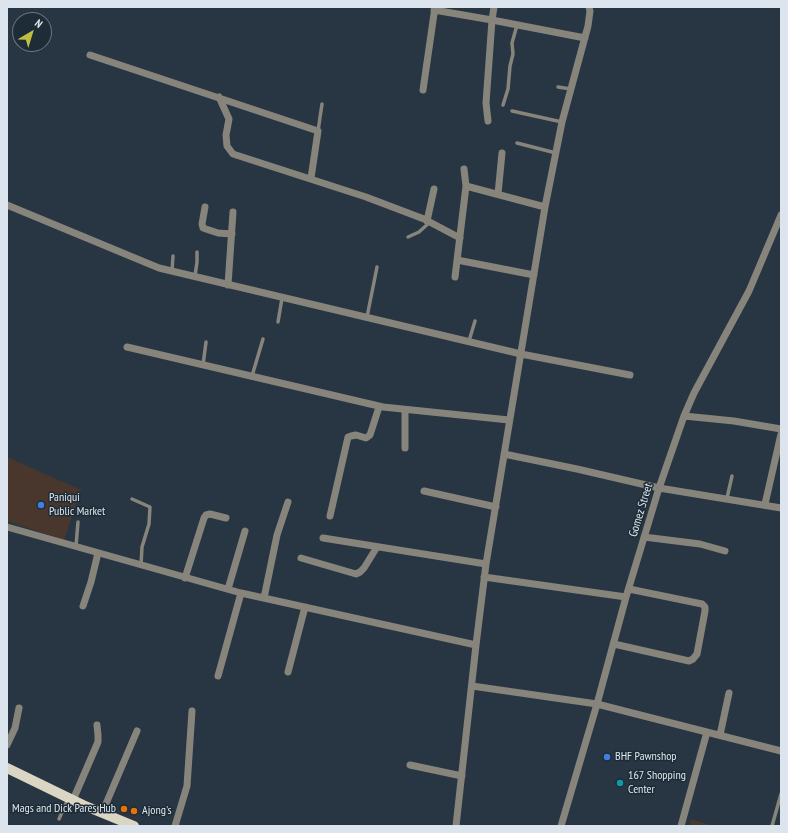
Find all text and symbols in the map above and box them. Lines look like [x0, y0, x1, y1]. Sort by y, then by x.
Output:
north arrow [12, 12, 52, 52]
text: N [32, 16, 45, 31]
street label: Gomez Street [626, 481, 656, 539]
place label: Paniqui Public Market [49, 491, 105, 519]
marker: Paniqui Public Market [36, 500, 46, 510]
place label: BHF Pawnshop [615, 750, 677, 764]
marker: BHF Pawnshop [602, 752, 612, 762]
place label: 167 Shopping Center [628, 769, 686, 797]
marker: 167 Shopping Center [615, 778, 625, 788]
place label: Mags and Dick Pares Hub [12, 802, 116, 816]
marker: Mags and Dick Pares Hub [119, 804, 129, 814]
place label: Ajong's [142, 804, 171, 818]
marker: Ajong's [129, 806, 139, 816]

